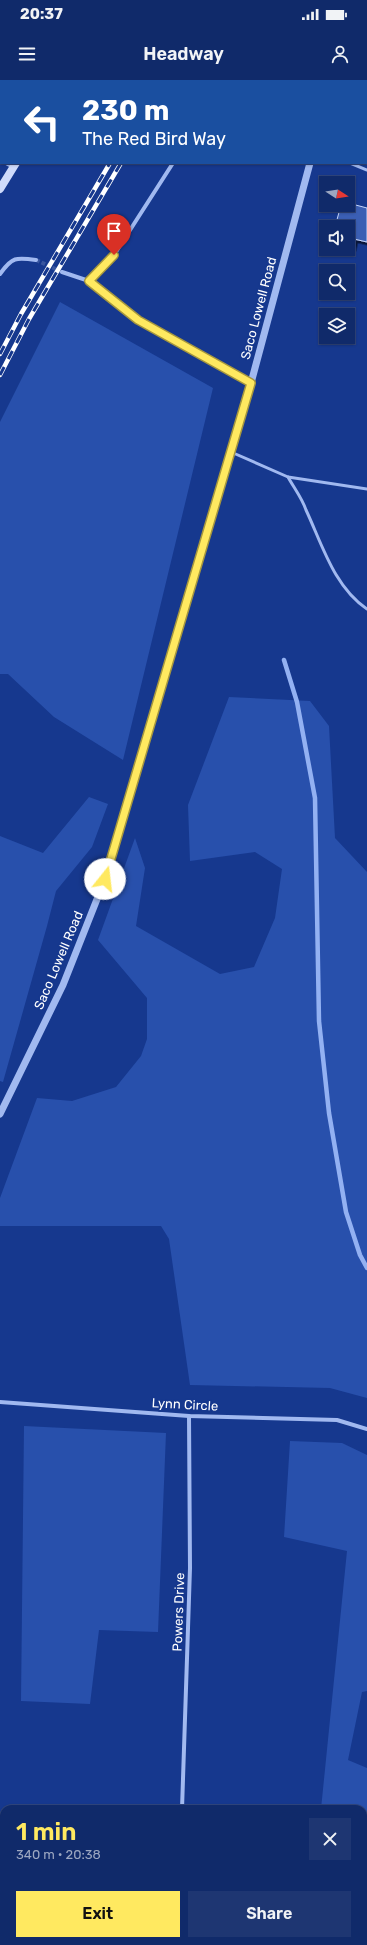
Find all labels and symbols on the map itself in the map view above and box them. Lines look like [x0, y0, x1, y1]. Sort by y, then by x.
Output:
north arrow [319, 176, 355, 212]
pin [97, 214, 131, 255]
street label: Saco Lowell Road [238, 255, 279, 361]
position arrow [84, 858, 126, 900]
street label: Saco Lowell Road [31, 909, 86, 1012]
street label: Lynn Circle [151, 1395, 219, 1414]
street label: Powers Drive [170, 1572, 187, 1652]

